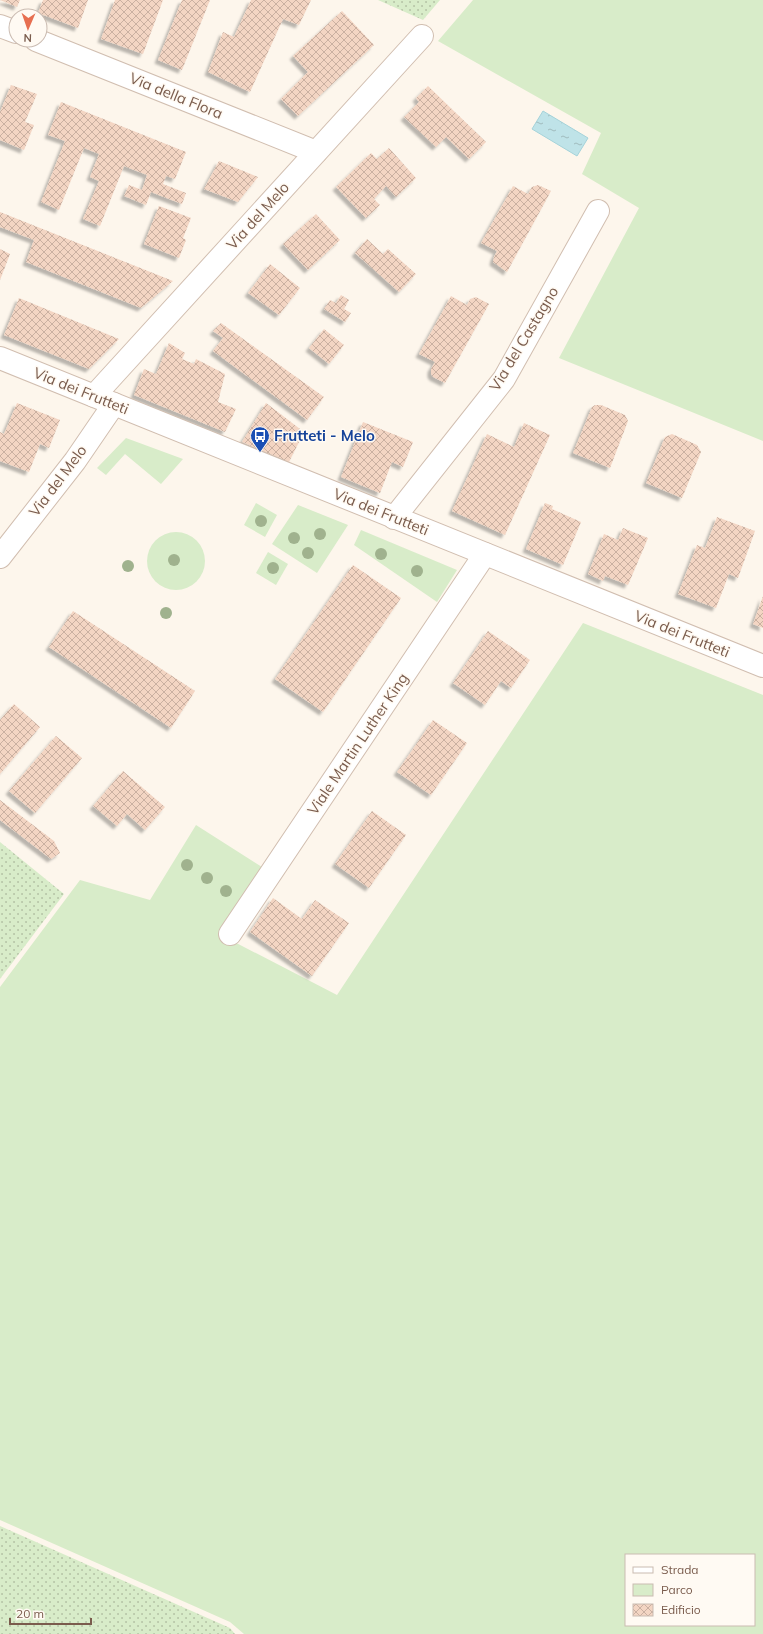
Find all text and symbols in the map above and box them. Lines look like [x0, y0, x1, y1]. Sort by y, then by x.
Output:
north arrow [8, 8, 48, 48]
text: N [23, 31, 32, 45]
street label: Via della Flora [127, 68, 226, 123]
street label: Via del Melo [222, 178, 293, 254]
street label: Via del Castagno [485, 283, 562, 394]
street label: Via dei Frutteti [31, 363, 132, 418]
bus stop icon: Frutteti - Melo [249, 425, 271, 453]
place label: Frutteti - Melo [274, 426, 375, 445]
street label: Via del Melo [25, 441, 91, 520]
street label: Via dei Frutteti [331, 484, 432, 539]
street label: Via dei Frutteti [632, 606, 733, 661]
street label: Viale Martin Luther King [303, 669, 412, 818]
legend [625, 1554, 755, 1626]
text: Strada [661, 1562, 699, 1577]
text: Parco [661, 1582, 693, 1597]
scale bar [10, 1600, 91, 1626]
text: Edificio [661, 1602, 701, 1617]
text: 20 m [16, 1606, 44, 1621]

